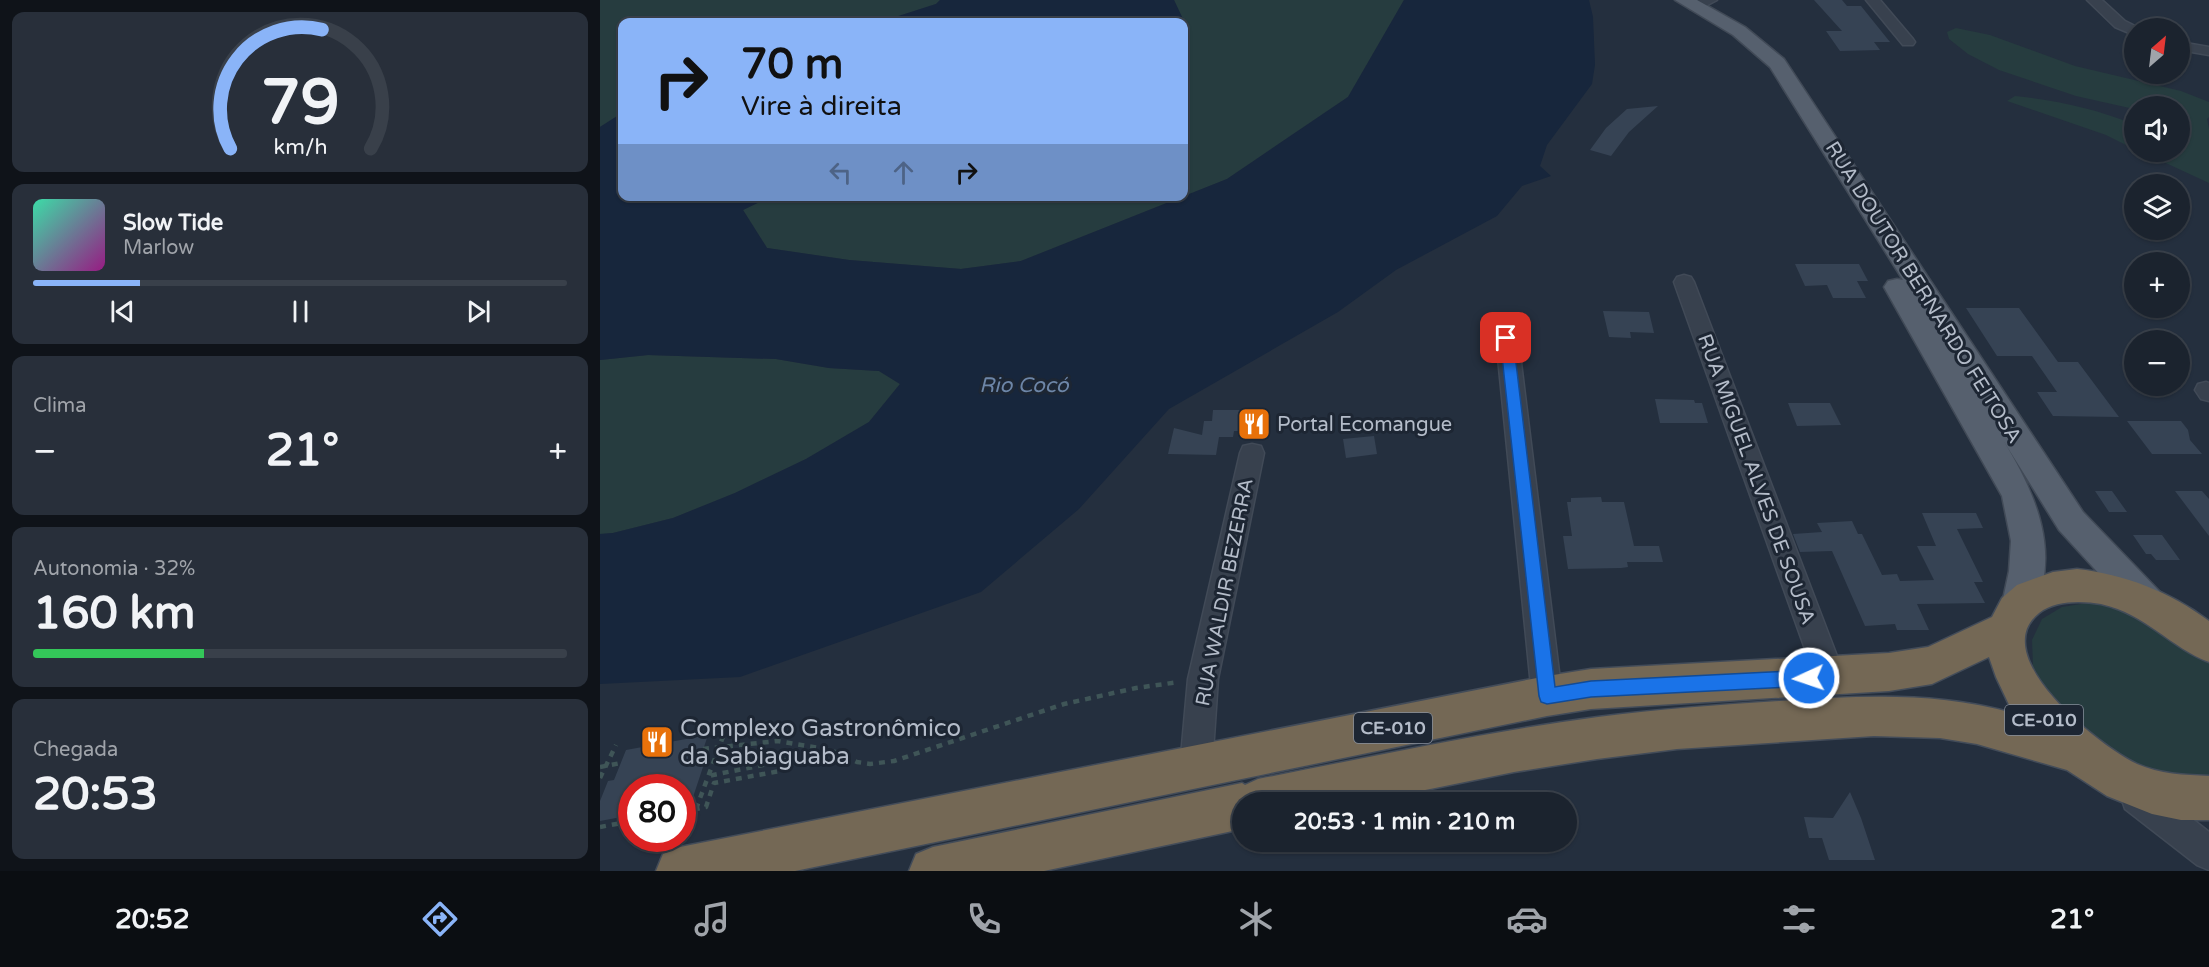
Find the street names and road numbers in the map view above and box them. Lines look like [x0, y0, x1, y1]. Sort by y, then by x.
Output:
street label: RUA DOUTOR BERNARDO FEITOSA [1820, 137, 2026, 448]
street label: RUA MIGUEL ALVES DE SOUSA [1692, 331, 1820, 628]
street label: RUA WALDIR BEZERRA [1191, 476, 1259, 708]
road number: CE-010 [2005, 705, 2083, 735]
road number: CE-010 [1354, 713, 1432, 743]

